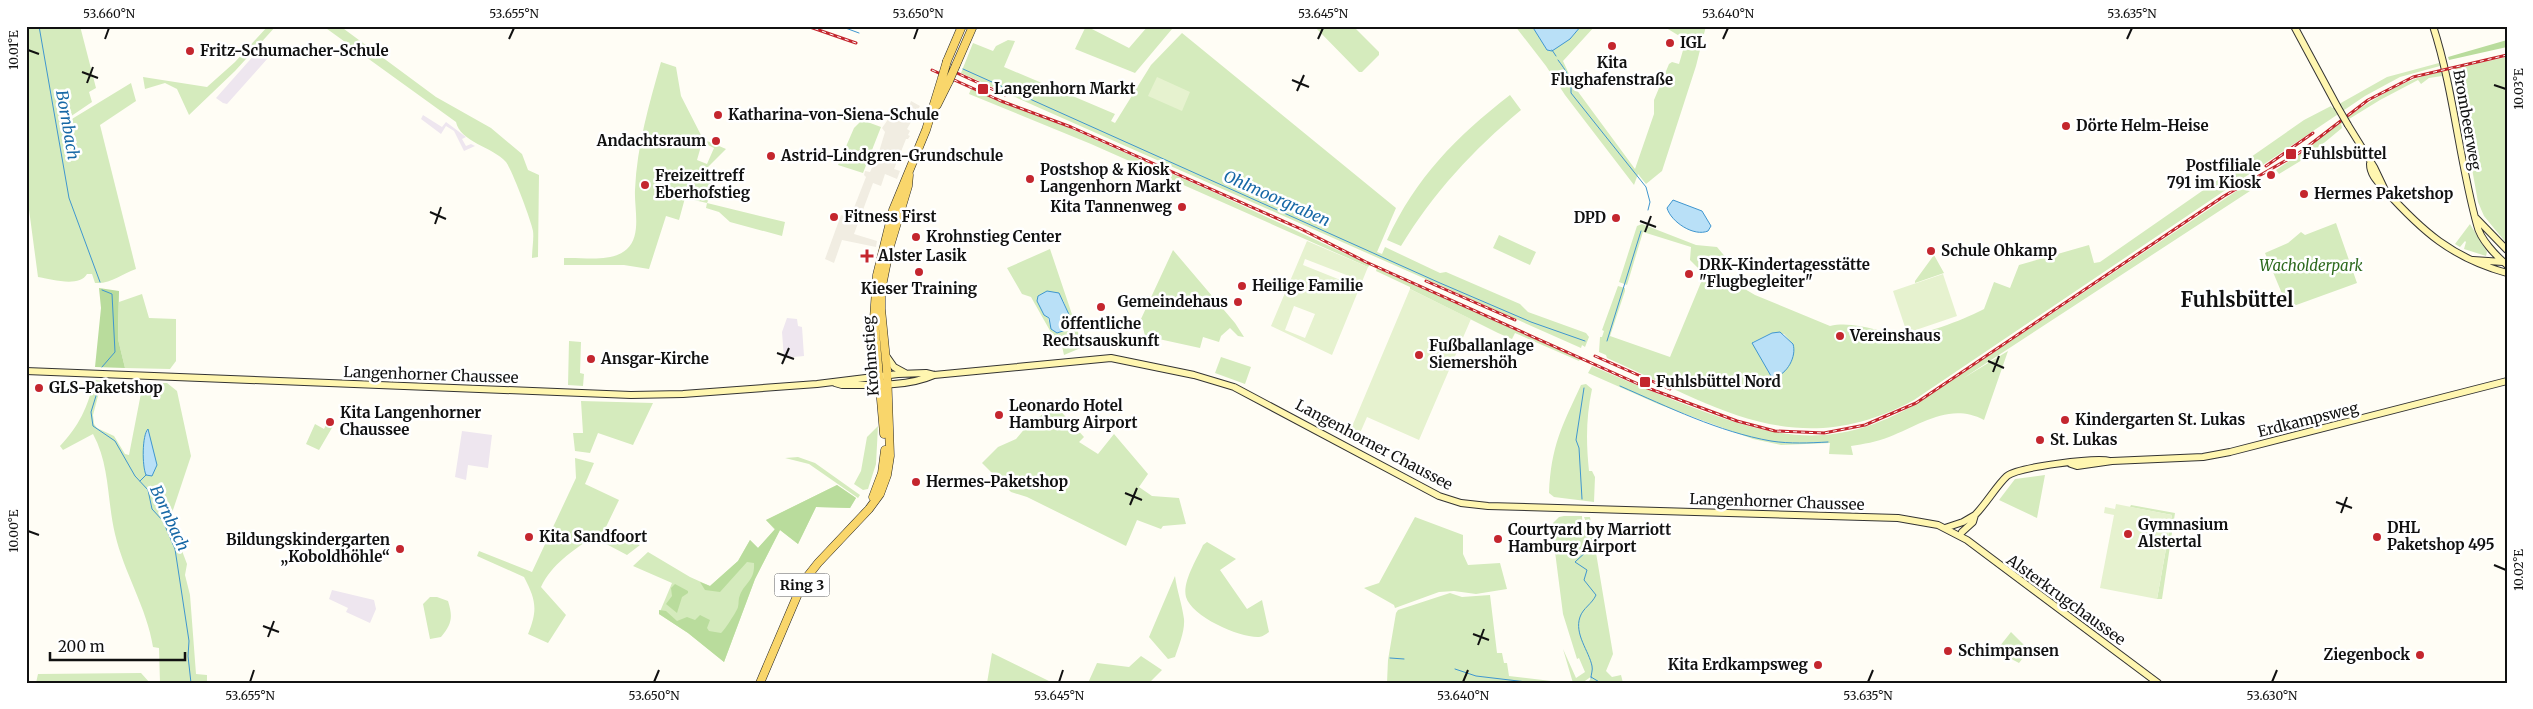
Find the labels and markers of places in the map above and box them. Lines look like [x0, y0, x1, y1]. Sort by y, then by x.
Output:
place label: IGL [1680, 33, 1707, 52]
marker: IGL [1664, 37, 1676, 49]
marker: Kita Flughafenstraße [1606, 40, 1618, 52]
place label: Fritz-Schumacher-Schule [200, 41, 389, 60]
marker: Fritz-Schumacher-Schule [184, 45, 196, 57]
place label: Kita Flughafenstraße [1551, 53, 1673, 89]
place label: Langenhorn Markt [994, 79, 1136, 98]
marker: Langenhorn Markt [976, 82, 990, 96]
place label: Katharina-von-Siena-Schule [728, 105, 939, 124]
marker: Katharina-von-Siena-Schule [712, 109, 724, 121]
place label: Dörte Helm-Heise [2076, 116, 2209, 135]
marker: Dörte Helm-Heise [2060, 120, 2072, 132]
place label: Andachtsraum [596, 131, 706, 150]
marker: Andachtsraum [710, 135, 722, 147]
place label: Fuhlsbüttel [2302, 144, 2387, 163]
place label: Astrid-Lindgren-Grundschule [780, 146, 1003, 165]
marker: Fuhlsbüttel [2284, 147, 2298, 161]
marker: Astrid-Lindgren-Grundschule [765, 150, 777, 162]
place label: Postfiliale 791 im Kiosk [2167, 156, 2261, 192]
place label: Postshop & Kiosk Langenhorn Markt [1040, 160, 1182, 196]
place label: Freizeittreff Eberhofstieg [655, 166, 751, 202]
marker: Postfiliale 791 im Kiosk [2265, 169, 2277, 181]
marker: Postshop & Kiosk Langenhorn Markt [1024, 173, 1036, 185]
marker: Freizeittreff Eberhofstieg [639, 179, 651, 191]
place label: Hermes Paketshop [2314, 184, 2454, 203]
marker: Hermes Paketshop [2298, 188, 2310, 200]
place label: Kita Tannenweg [1050, 197, 1173, 216]
marker: Kita Tannenweg [1176, 201, 1188, 213]
place label: Fitness First [844, 207, 936, 226]
place label: DPD [1574, 208, 1606, 227]
marker: Fitness First [828, 211, 840, 223]
marker: DPD [1610, 212, 1622, 224]
place label: Krohnstieg Center [926, 227, 1061, 246]
marker: Krohnstieg Center [910, 231, 922, 243]
place label: Schule Ohkamp [1941, 241, 2057, 260]
marker: Schule Ohkamp [1925, 245, 1937, 257]
place label: Alster Lasik [877, 246, 967, 265]
marker: Alster Lasik [860, 249, 874, 263]
place label: DRK-Kindertagesstätte "Flugbegleiter" [1699, 255, 1870, 291]
marker: Kieser Training [913, 266, 925, 278]
marker: DRK-Kindertagesstätte "Flugbegleiter" [1683, 268, 1695, 280]
place label: Heilige Familie [1252, 276, 1363, 295]
place label: Kieser Training [861, 279, 978, 298]
marker: Heilige Familie [1236, 280, 1248, 292]
place label: Gemeindehaus [1117, 292, 1228, 311]
marker: Gemeindehaus [1232, 296, 1244, 308]
marker: öffentliche Rechtsauskunft [1095, 301, 1107, 313]
place label: öffentliche Rechtsauskunft [1042, 314, 1160, 350]
place label: Vereinshaus [1849, 326, 1941, 345]
marker: Vereinshaus [1834, 330, 1846, 342]
place label: Fußballanlage Siemershöh [1429, 336, 1534, 372]
place label: Ansgar-Kirche [600, 349, 709, 368]
marker: Fußballanlage Siemershöh [1413, 349, 1425, 361]
marker: Ansgar-Kirche [585, 353, 597, 365]
place label: Fuhlsbüttel Nord [1656, 372, 1781, 391]
marker: Fuhlsbüttel Nord [1638, 375, 1652, 389]
place label: GLS-Paketshop [49, 378, 163, 397]
marker: GLS-Paketshop [33, 382, 45, 394]
place label: Leonardo Hotel Hamburg Airport [1009, 396, 1138, 432]
place label: Kita Langenhorner Chaussee [340, 403, 481, 439]
marker: Leonardo Hotel Hamburg Airport [993, 409, 1005, 421]
place label: Kindergarten St. Lukas [2075, 410, 2246, 429]
marker: Kindergarten St. Lukas [2059, 414, 2071, 426]
marker: Kita Langenhorner Chaussee [324, 416, 336, 428]
place label: St. Lukas [2050, 430, 2118, 449]
marker: St. Lukas [2034, 434, 2046, 446]
place label: Hermes-Paketshop [926, 472, 1068, 491]
marker: Hermes-Paketshop [910, 476, 922, 488]
place label: Gymnasium Alstertal [2137, 515, 2228, 551]
place label: DHL Paketshop 495 [2387, 518, 2494, 554]
place label: Courtyard by Marriott Hamburg Airport [1508, 520, 1671, 556]
place label: Kita Sandfoort [539, 527, 647, 546]
marker: Gymnasium Alstertal [2122, 528, 2134, 540]
place label: Bildungskindergarten „Koboldhöhle“ [226, 530, 390, 566]
marker: Kita Sandfoort [523, 531, 535, 543]
marker: DHL Paketshop 495 [2371, 531, 2383, 543]
marker: Courtyard by Marriott Hamburg Airport [1492, 533, 1504, 545]
marker: Bildungskindergarten „Koboldhöhle“ [394, 543, 406, 555]
place label: Schimpansen [1958, 641, 2059, 660]
marker: Schimpansen [1942, 645, 1954, 657]
place label: Ziegenbock [2324, 645, 2410, 664]
marker: Ziegenbock [2414, 649, 2426, 661]
place label: Kita Erdkampsweg [1668, 655, 1809, 674]
marker: Kita Erdkampsweg [1812, 659, 1824, 671]

